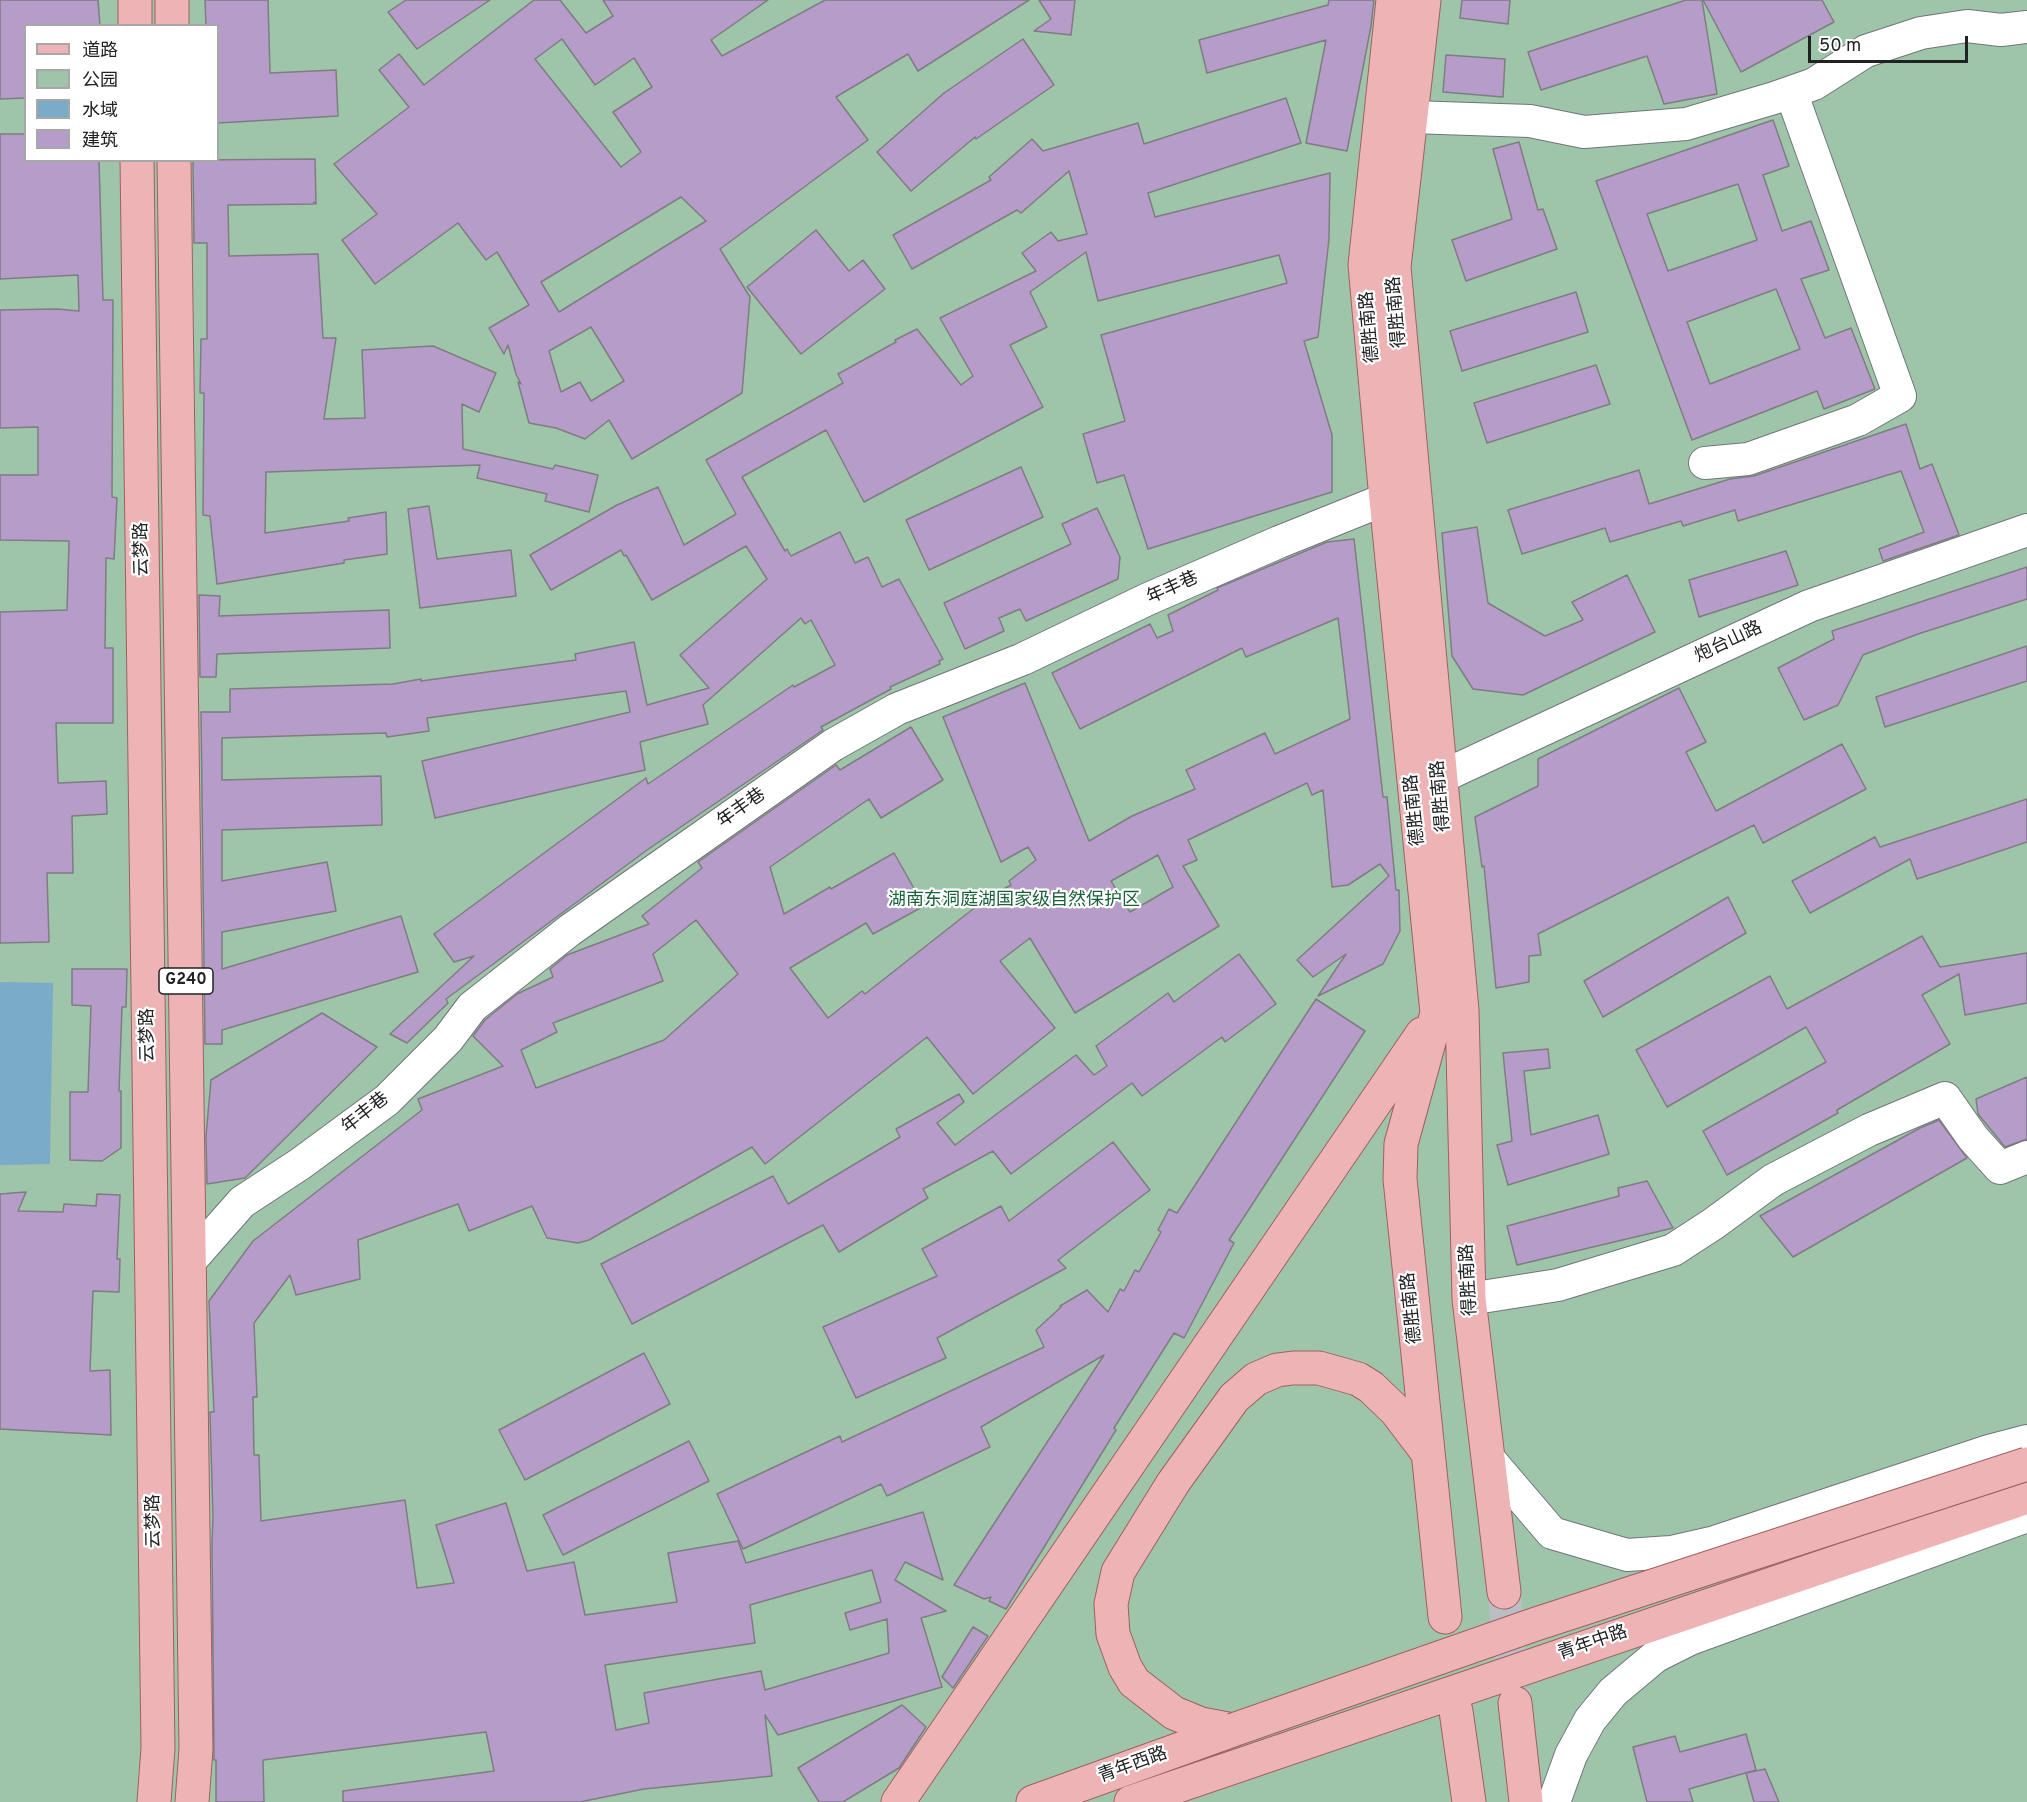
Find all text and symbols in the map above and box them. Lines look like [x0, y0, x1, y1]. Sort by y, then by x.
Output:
legend [24, 24, 219, 162]
scale bar [1811, 24, 1972, 62]
text: 50 m [1819, 35, 1861, 58]
text: 道路 [82, 40, 118, 63]
text: 公园 [82, 70, 118, 93]
text: 水域 [82, 100, 118, 123]
text: 建筑 [82, 130, 118, 153]
street label: 得胜南路 [1384, 275, 1412, 349]
street label: 德胜南路 [1357, 290, 1385, 364]
street label: 云梦路 [132, 522, 154, 576]
street label: 年丰巷 [1144, 568, 1202, 610]
street label: 炮台山路 [1692, 618, 1766, 668]
street label: 得胜南路 [1428, 759, 1456, 833]
street label: 德胜南路 [1401, 773, 1431, 847]
street label: 年丰巷 [714, 785, 770, 833]
park label: 湖南东洞庭湖国家级自然保护区 [888, 890, 1140, 912]
road number: G240 [159, 968, 213, 994]
street label: 云梦路 [138, 1008, 160, 1062]
street label: 年丰巷 [338, 1089, 394, 1139]
street label: 得胜南路 [1457, 1243, 1483, 1317]
street label: 德胜南路 [1398, 1271, 1428, 1345]
street label: 云梦路 [144, 1494, 166, 1548]
street label: 青年中路 [1555, 1622, 1631, 1666]
street label: 青年西路 [1095, 1744, 1171, 1788]

